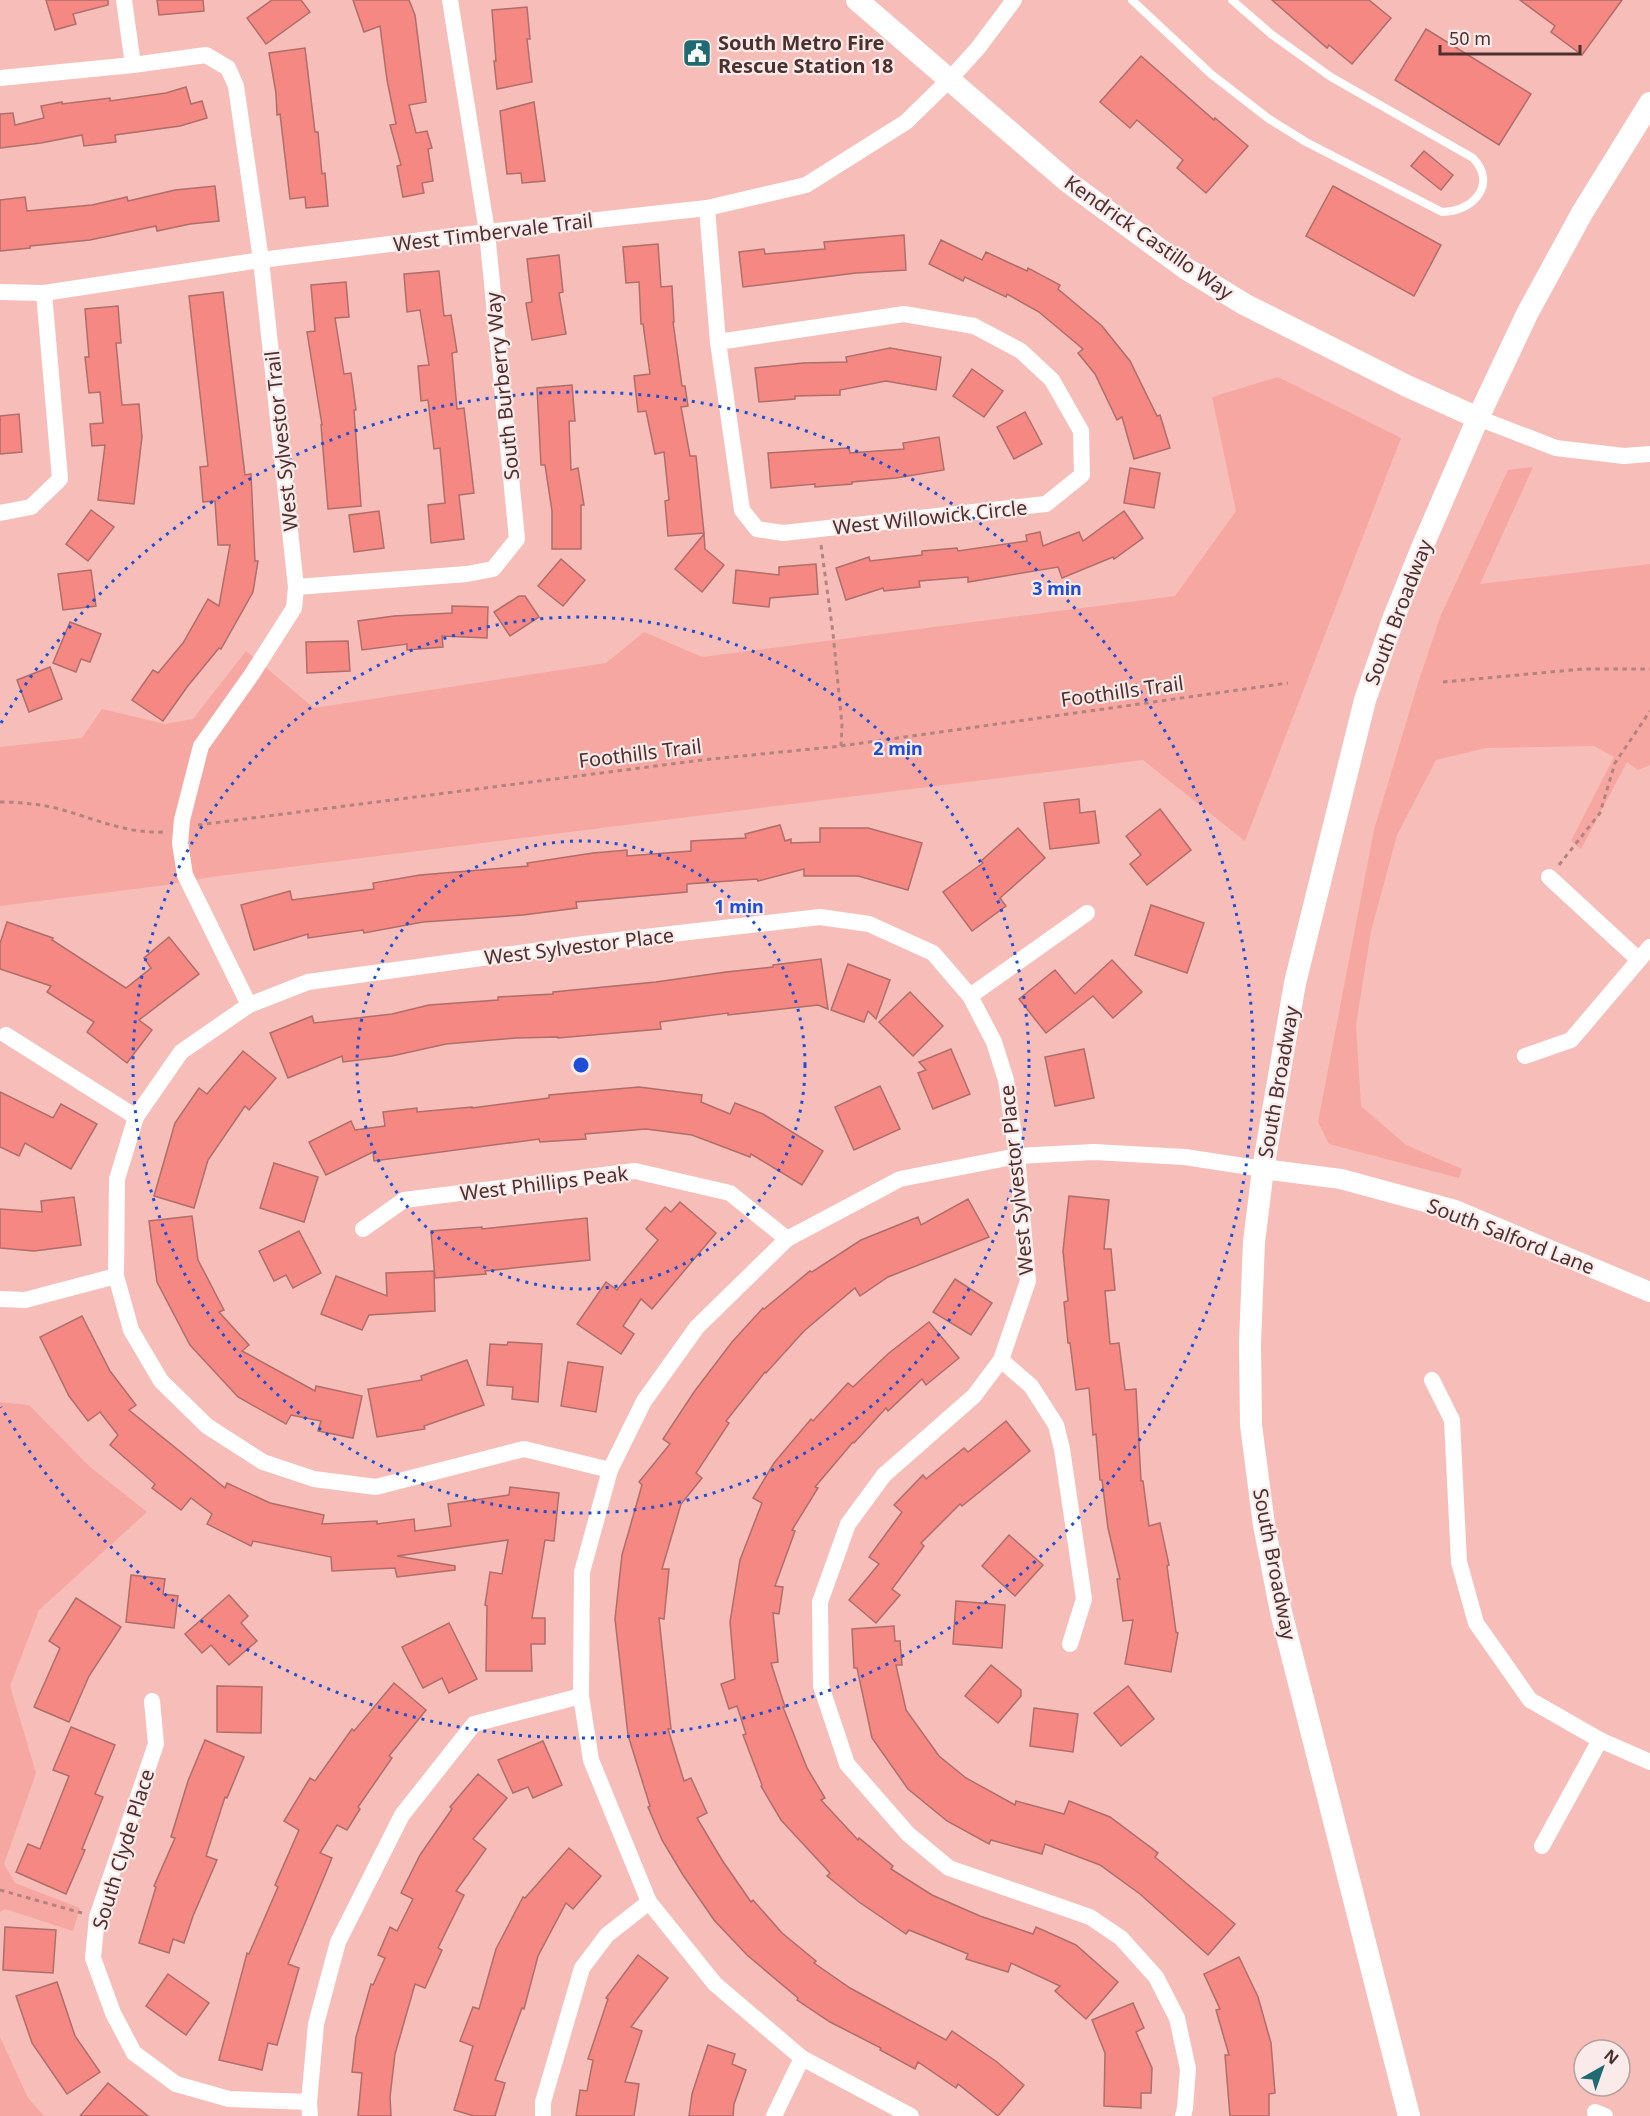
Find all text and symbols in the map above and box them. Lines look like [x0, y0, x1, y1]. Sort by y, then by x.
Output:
scale bar [1440, 18, 1580, 56]
text: 50 m [1449, 26, 1491, 50]
place label: South Metro Fire Rescue Station 18 [718, 29, 893, 79]
public building icon: South Metro Fire Rescue Station 18 [681, 37, 713, 69]
street label: Kendrick Castillo Way [1059, 169, 1239, 306]
street label: West Timbervale Trail [392, 206, 594, 258]
street label: South Burberry Way [479, 290, 525, 481]
street label: West Sylvestor Trail [258, 350, 304, 532]
street label: West Willowick Circle [831, 493, 1029, 541]
street label: South Broadway [1358, 535, 1438, 689]
text: 3 min [1032, 576, 1082, 600]
street label: Foothills Trail [1059, 669, 1185, 713]
street label: Foothills Trail [577, 732, 703, 774]
text: 2 min [873, 736, 923, 760]
text: 1 min [714, 894, 764, 918]
street label: West Sylvestor Place [483, 921, 675, 971]
street label: South Broadway [1251, 1003, 1305, 1160]
centre of rings [571, 1055, 591, 1075]
street label: West Sylvestor Place [993, 1084, 1039, 1276]
street label: West Phillips Peak [459, 1159, 630, 1207]
street label: South Salford Lane [1423, 1192, 1599, 1280]
street label: South Broadway [1247, 1486, 1303, 1643]
street label: South Clyde Place [86, 1766, 160, 1932]
north arrow [1572, 2038, 1632, 2098]
text: N [1600, 2044, 1624, 2069]

